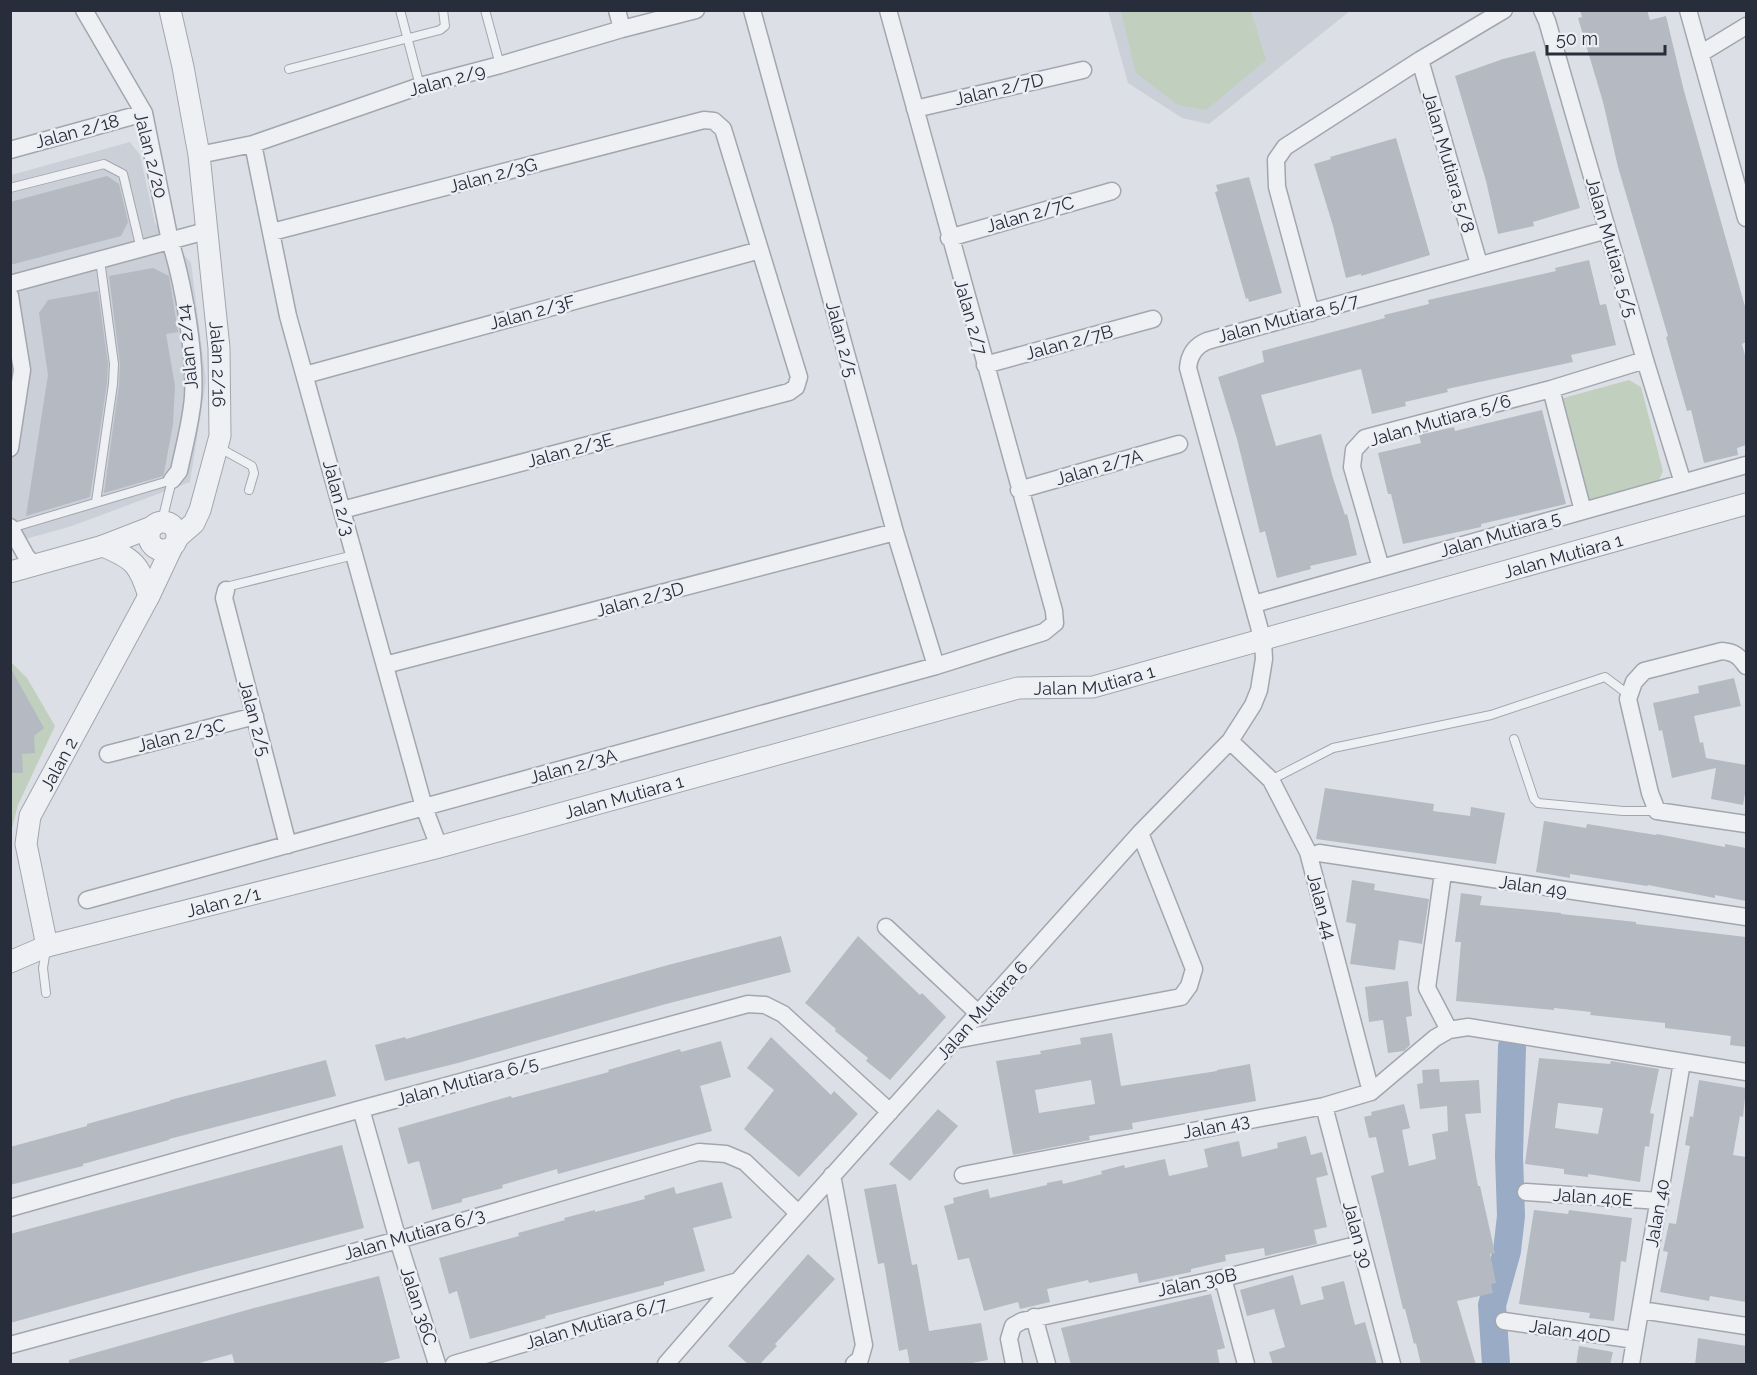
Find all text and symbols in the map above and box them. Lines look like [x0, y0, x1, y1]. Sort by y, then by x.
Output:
scale bar [1547, 18, 1666, 56]
text: 50 m [1556, 28, 1598, 49]
street label: Jalan 2/9 [406, 60, 488, 100]
street label: Jalan 2/7D [952, 69, 1046, 109]
street label: Jalan Mutiara 5/8 [1419, 89, 1479, 235]
street label: Jalan 2/18 [33, 110, 121, 152]
street label: Jalan 2/20 [130, 110, 172, 200]
street label: Jalan 2/3G [447, 153, 539, 197]
street label: Jalan Mutiara 5/5 [1582, 174, 1642, 320]
street label: Jalan 2/7C [984, 191, 1076, 237]
street label: Jalan 2/7 [950, 277, 992, 358]
street label: Jalan Mutiara 5/7 [1215, 289, 1361, 347]
street label: Jalan 2/3F [487, 290, 577, 334]
street label: Jalan 2/5 [822, 299, 862, 379]
street label: Jalan 2/14 [172, 303, 202, 391]
street label: Jalan 2/16 [206, 320, 230, 408]
street label: Jalan 2/7B [1023, 320, 1115, 364]
street label: Jalan Mutiara 5/6 [1367, 390, 1513, 450]
street label: Jalan 2/3E [525, 428, 615, 472]
street label: Jalan 2/7A [1053, 445, 1145, 489]
street label: Jalan 2/3 [319, 458, 359, 538]
street label: Jalan Mutiara 5 [1437, 507, 1563, 561]
street label: Jalan Mutiara 1 [1501, 529, 1625, 582]
street label: Jalan 2/3D [594, 577, 686, 621]
street label: Jalan Mutiara 1 [1033, 660, 1157, 698]
street label: Jalan 2/5 [235, 678, 275, 758]
street label: Jalan 2/3C [135, 714, 227, 756]
street label: Jalan 2 [35, 733, 81, 794]
street label: Jalan 2/3A [527, 744, 619, 788]
street label: Jalan Mutiara 1 [562, 770, 686, 823]
street label: Jalan 44 [1303, 871, 1341, 942]
street label: Jalan 49 [1498, 871, 1568, 901]
street label: Jalan 2/1 [184, 882, 263, 921]
street label: Jalan Mutiara 6 [932, 956, 1032, 1064]
street label: Jalan Mutiara 6/5 [394, 1052, 540, 1110]
street label: Jalan 43 [1181, 1109, 1251, 1143]
street label: Jalan 40 [1641, 1177, 1673, 1249]
street label: Jalan 40E [1552, 1184, 1634, 1210]
street label: Jalan 30 [1339, 1199, 1377, 1271]
street label: Jalan Mutiara 6/3 [341, 1204, 487, 1264]
street label: Jalan 30B [1155, 1263, 1239, 1301]
street label: Jalan 36C [397, 1264, 441, 1348]
street label: Jalan Mutiara 6/7 [523, 1293, 670, 1353]
street label: Jalan 40D [1528, 1315, 1612, 1347]

